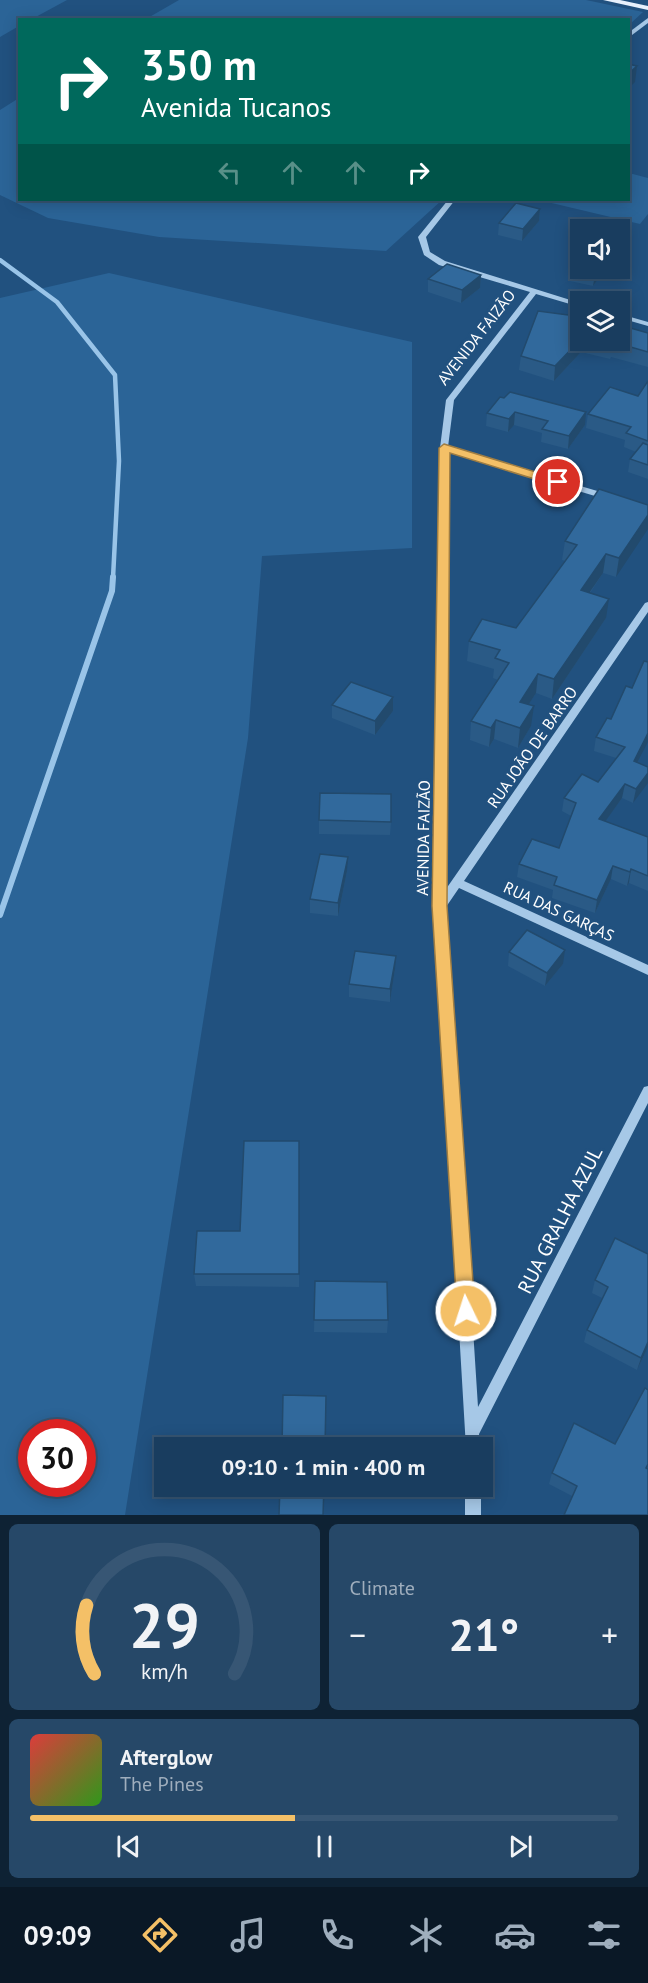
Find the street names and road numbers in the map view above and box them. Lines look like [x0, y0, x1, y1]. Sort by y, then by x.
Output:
street label: AVENIDA FAIZÃO [433, 285, 519, 389]
street label: RUA JOÃO DE BARRO [483, 682, 581, 812]
street label: AVENIDA FAIZÃO [412, 780, 434, 896]
street label: RUA DAS GARÇAS [501, 877, 617, 945]
street label: RUA GRALHA AZUL [512, 1142, 608, 1298]

